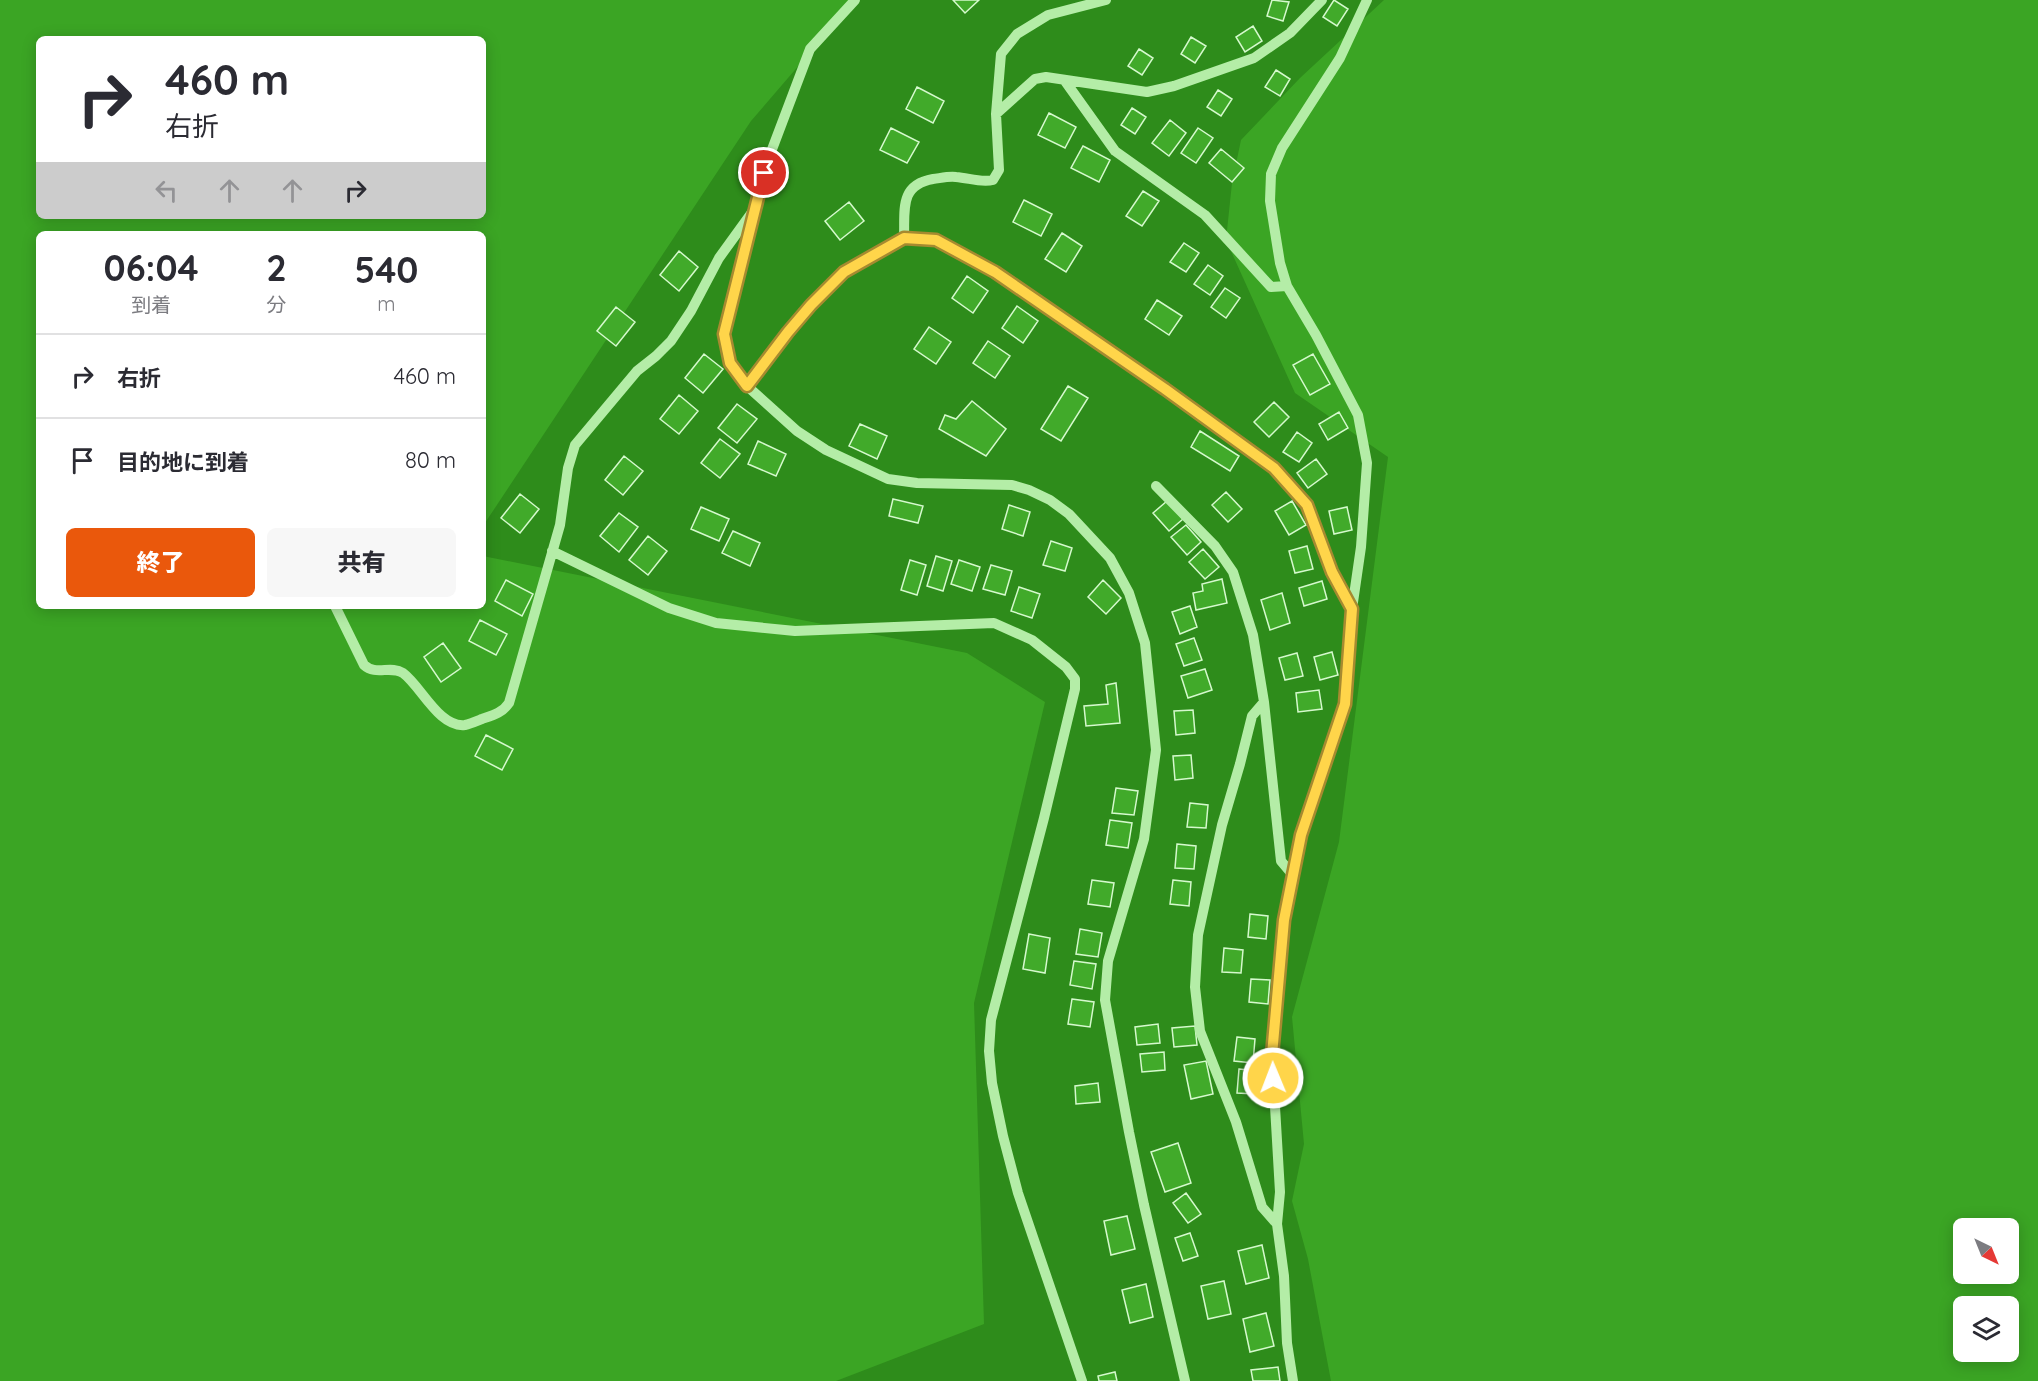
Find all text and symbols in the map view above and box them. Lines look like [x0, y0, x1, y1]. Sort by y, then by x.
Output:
text: 460 m [165, 53, 289, 106]
icon: right [66, 60, 144, 138]
text: 右折 [165, 109, 219, 143]
pin [738, 147, 789, 198]
icon: arrive [747, 156, 780, 189]
icon: left [150, 174, 183, 207]
icon: ahead [213, 174, 246, 207]
icon: ahead [276, 174, 309, 207]
icon: right [339, 174, 372, 207]
text: 06:04 [104, 245, 199, 290]
text: 2 [266, 245, 287, 290]
text: 540 [354, 247, 418, 292]
text: m [377, 291, 396, 316]
text: 到着 [131, 292, 171, 317]
text: 分 [267, 292, 287, 317]
icon: right [66, 360, 99, 393]
text: 460 m [393, 362, 456, 390]
text: 右折 [117, 364, 161, 392]
icon: arrive [66, 444, 99, 477]
text: 80 m [405, 446, 456, 474]
text: 目的地に到着 [117, 448, 249, 476]
button: 終了 [66, 528, 255, 597]
button: 共有 [267, 528, 456, 597]
position arrow [1241, 1046, 1305, 1110]
north arrow [1953, 1218, 2019, 1284]
map controls [1953, 1218, 2019, 1362]
button: layers [1953, 1296, 2019, 1362]

